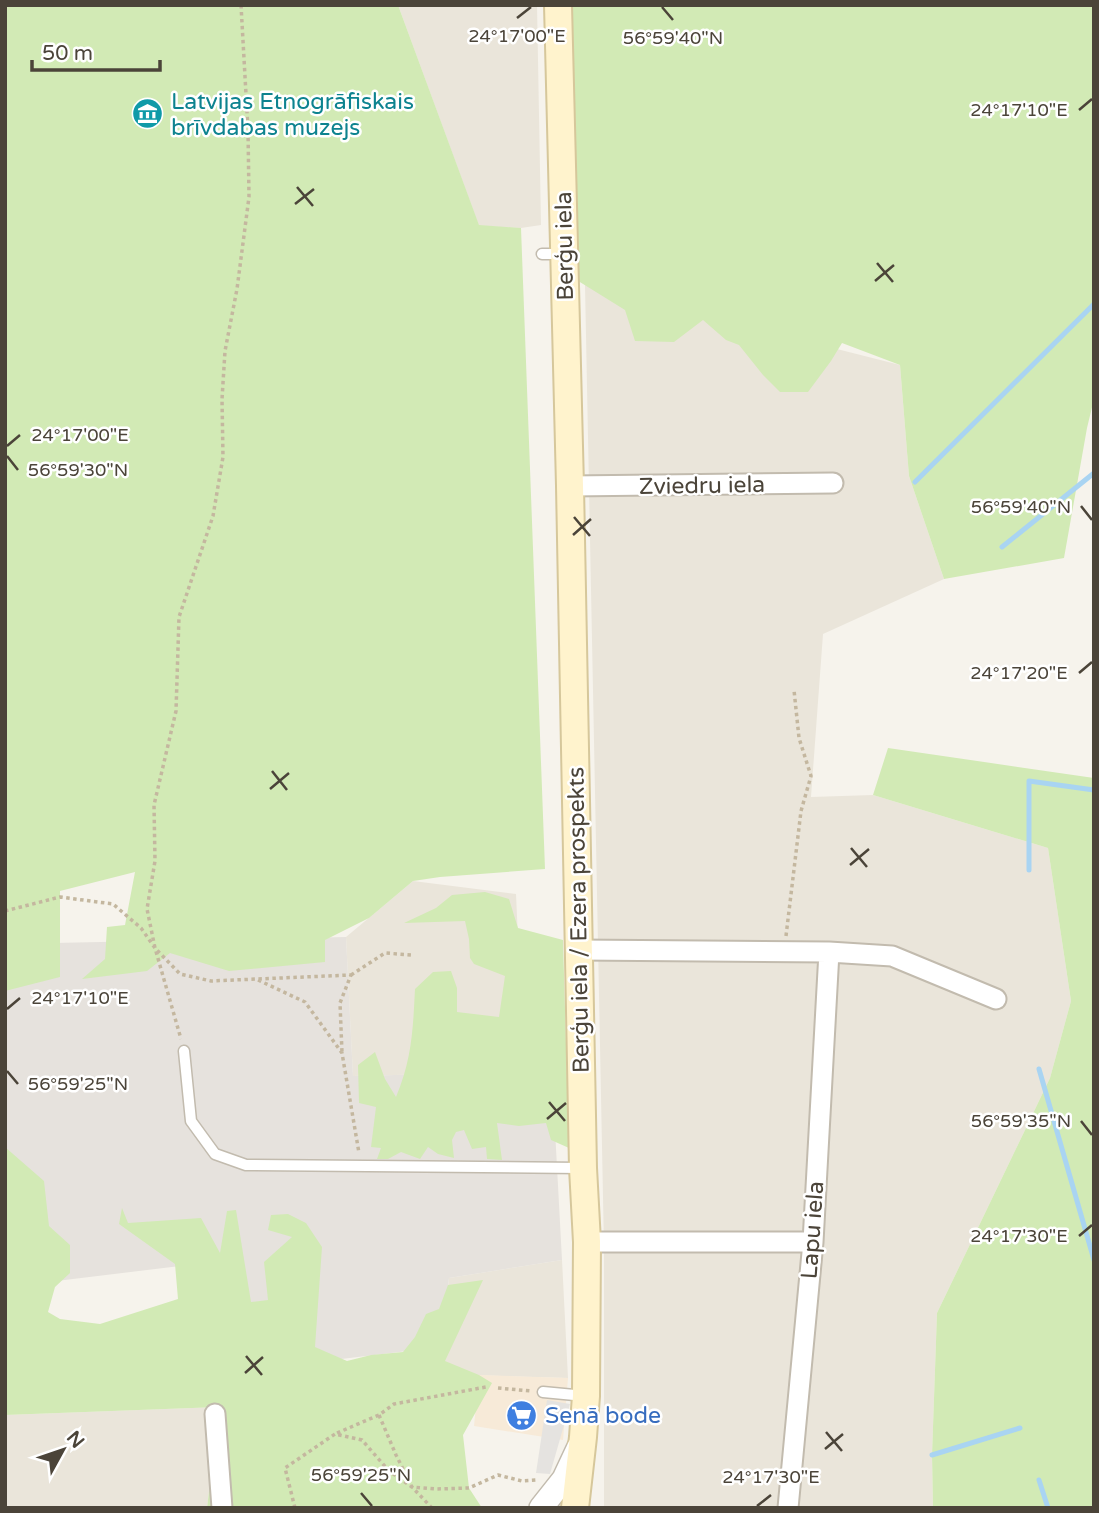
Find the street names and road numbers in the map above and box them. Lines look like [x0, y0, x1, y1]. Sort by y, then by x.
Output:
street label: Berģu iela [550, 191, 580, 301]
street label: Zviedru iela [639, 471, 765, 501]
street label: Berģu iela / Ezera prospekts [562, 767, 596, 1073]
street label: Lapu iela [796, 1180, 830, 1280]

